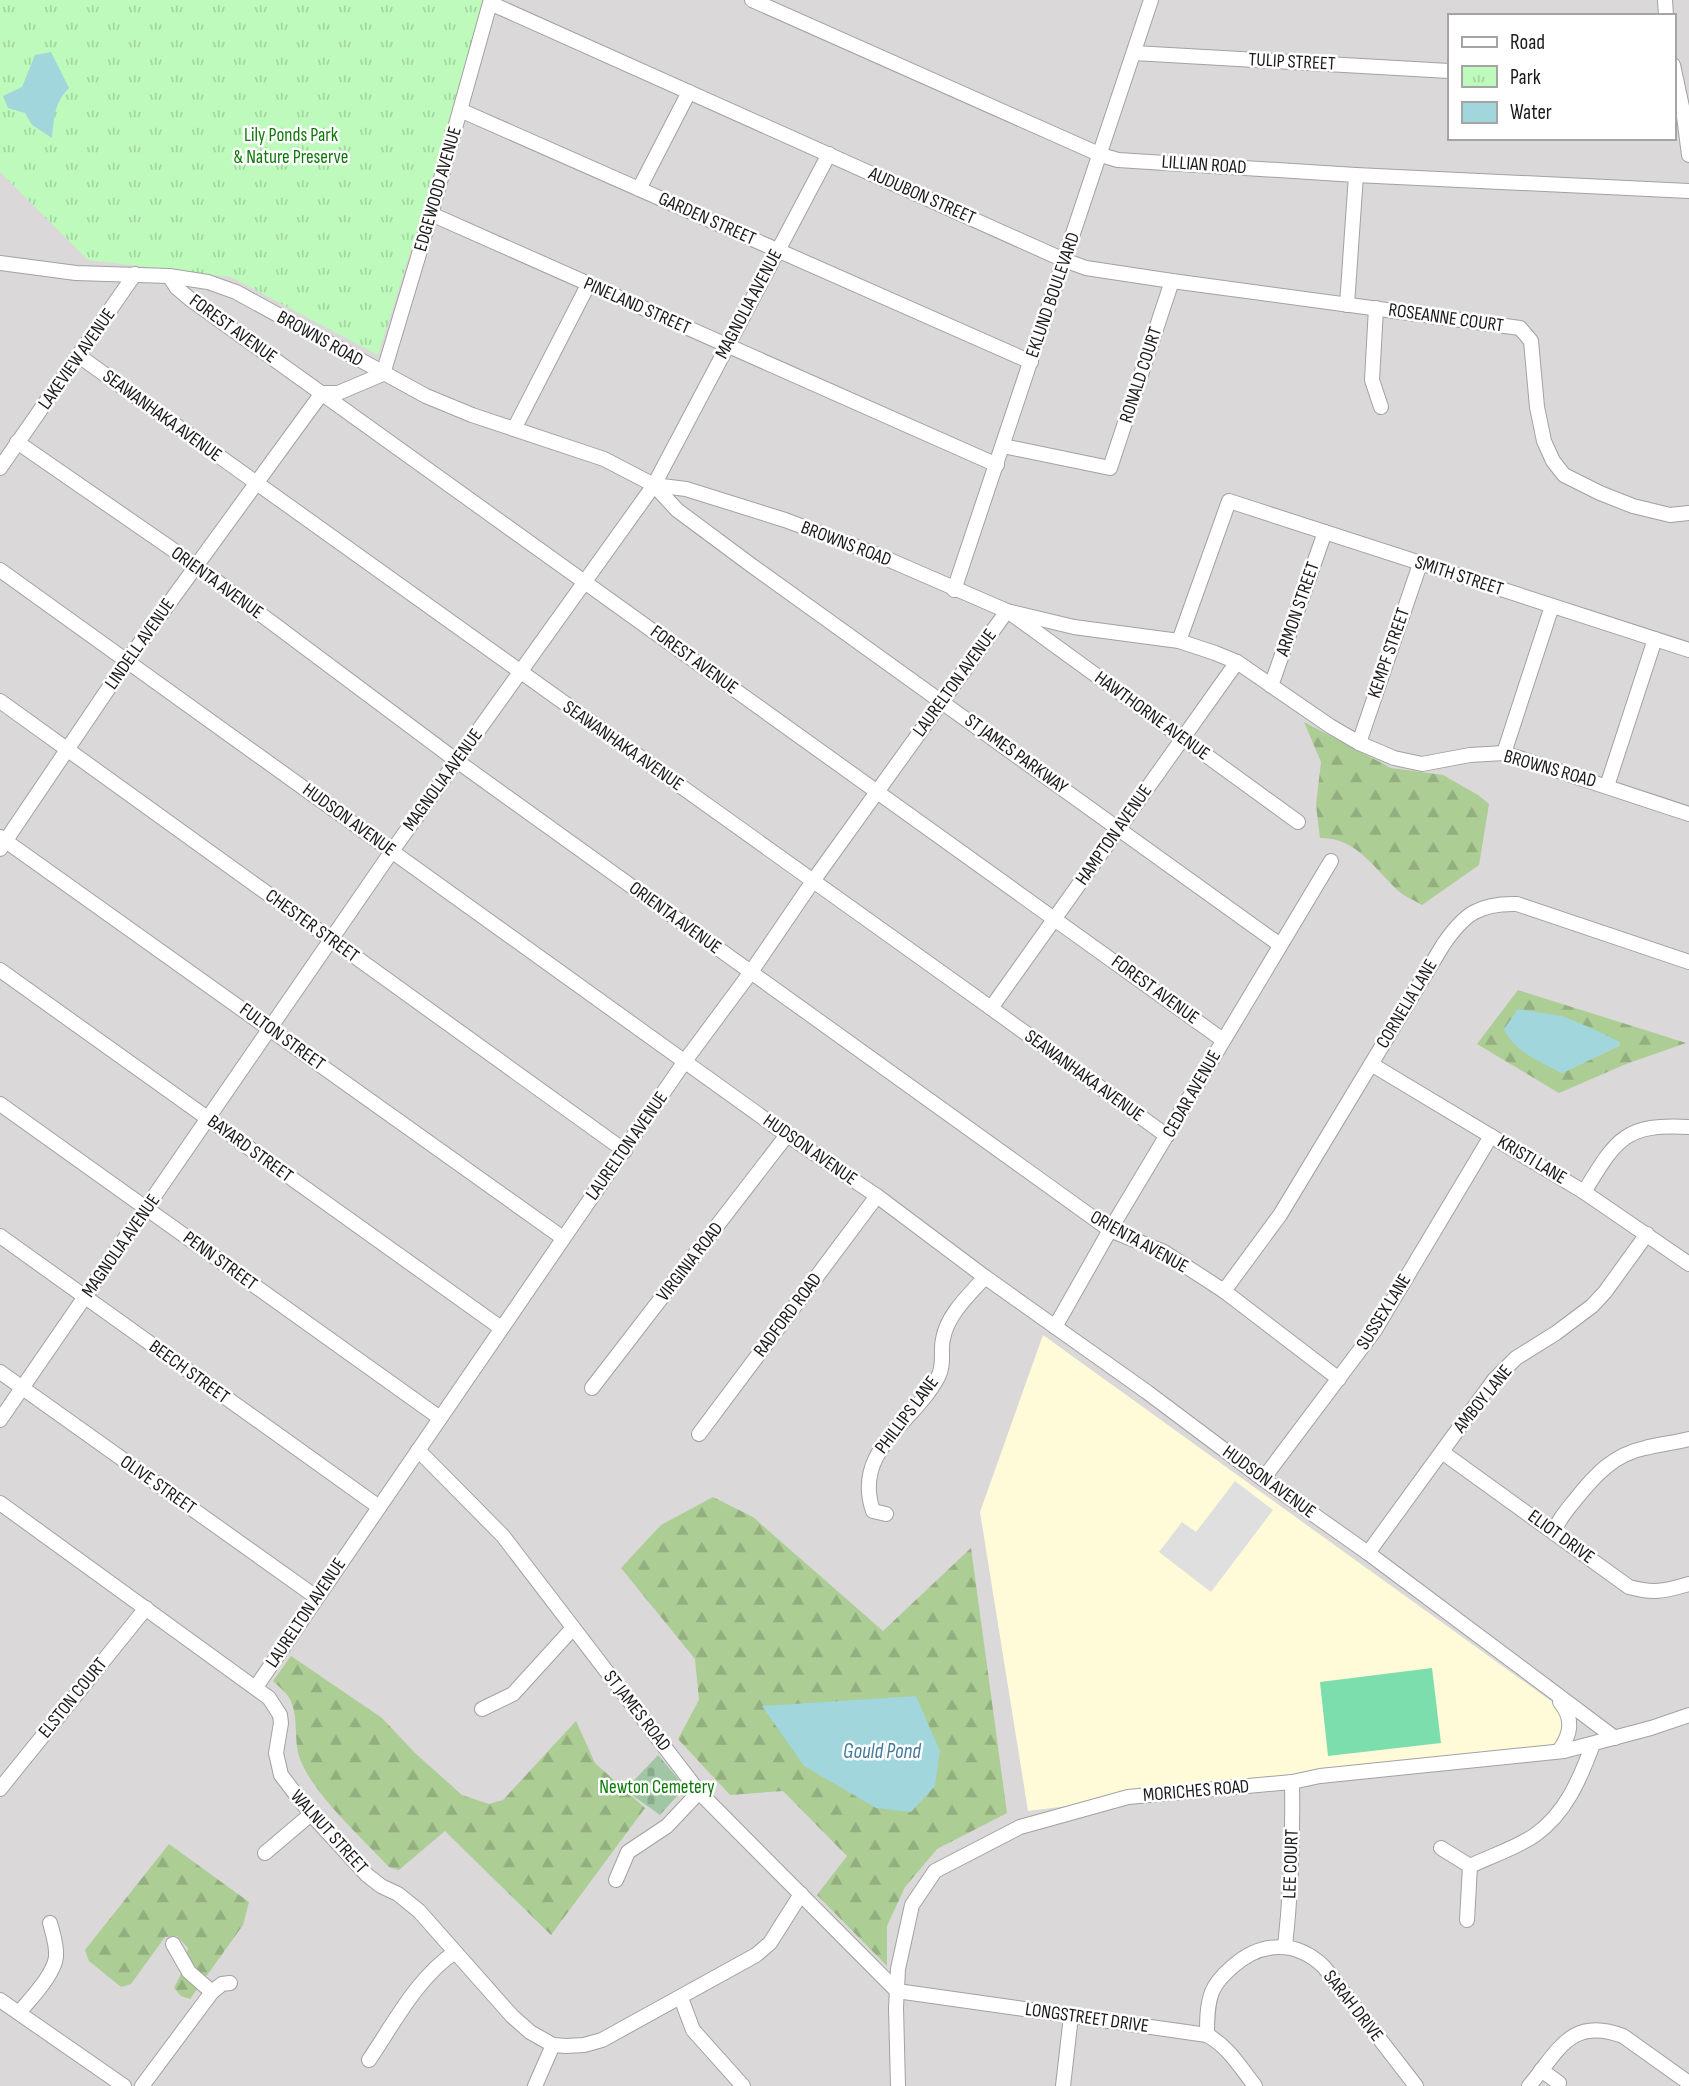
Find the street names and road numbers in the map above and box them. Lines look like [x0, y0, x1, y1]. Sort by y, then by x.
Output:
street label: TULIP STREET [1248, 48, 1336, 76]
street label: EDGEWOOD AVENUE [409, 124, 467, 254]
street label: LILLIAN ROAD [1161, 151, 1247, 179]
street label: AUDUBON STREET [864, 162, 979, 230]
street label: GARDEN STREET [655, 187, 760, 251]
street label: EKLUND BOULEVARD [1021, 229, 1085, 361]
street label: MAGNOLIA AVENUE [711, 245, 787, 363]
street label: PINELAND STREET [580, 272, 694, 340]
street label: FOREST AVENUE [185, 289, 281, 369]
street label: ROSEANNE COURT [1387, 299, 1505, 338]
street label: LAKEVIEW AVENUE [34, 304, 120, 414]
street label: BROWNS ROAD [273, 306, 367, 372]
street label: RONALD COURT [1115, 324, 1167, 426]
street label: SEAWANHAKA AVENUE [98, 365, 226, 467]
street label: BROWNS ROAD [798, 516, 894, 572]
street label: ORIENTA AVENUE [166, 542, 268, 624]
street label: SMITH STREET [1412, 551, 1506, 601]
street label: ARMON STREET [1271, 559, 1325, 660]
street label: LINDELL AVENUE [100, 594, 180, 694]
street label: KEMPF STREET [1363, 605, 1415, 701]
street label: FOREST AVENUE [646, 620, 742, 700]
street label: LAURELTON AVENUE [908, 625, 1002, 741]
street label: HAWTHORNE AVENUE [1090, 667, 1214, 765]
street label: SEAWANHAKA AVENUE [558, 696, 688, 796]
street label: ST JAMES PARKWAY [960, 709, 1072, 799]
street label: MAGNOLIA AVENUE [398, 724, 488, 836]
street label: BROWNS ROAD [1501, 745, 1599, 793]
street label: HUDSON AVENUE [298, 779, 400, 861]
street label: HAMPTON AVENUE [1071, 780, 1157, 890]
street label: ORIENTA AVENUE [624, 877, 726, 959]
street label: CHESTER STREET [261, 884, 363, 968]
street label: FOREST AVENUE [1107, 950, 1203, 1030]
street label: CORNELIA LANE [1371, 955, 1443, 1053]
street label: FULTON STREET [235, 998, 329, 1076]
street label: SEAWANHAKA AVENUE [1020, 1025, 1148, 1127]
street label: CEDAR AVENUE [1158, 1046, 1226, 1142]
street label: LAURELTON AVENUE [581, 1087, 673, 1205]
street label: HUDSON AVENUE [759, 1109, 861, 1191]
street label: BAYARD STREET [203, 1110, 297, 1188]
street label: KRISTI LANE [1493, 1130, 1571, 1190]
street label: MAGNOLIA AVENUE [77, 1190, 165, 1302]
street label: ORIENTA AVENUE [1086, 1206, 1192, 1278]
street label: VIRGINIA ROAD [652, 1218, 728, 1306]
street label: PENN STREET [178, 1226, 262, 1296]
street label: RADFORD ROAD [749, 1268, 827, 1362]
street label: SUSSEX LANE [1352, 1270, 1416, 1354]
street label: BEECH STREET [144, 1335, 234, 1409]
street label: AMBOY LANE [1448, 1360, 1517, 1438]
street label: PHILLIPS LANE [870, 1372, 944, 1458]
street label: HUDSON AVENUE [1218, 1441, 1320, 1523]
street label: OLIVE STREET [116, 1450, 201, 1520]
street label: ELIOT DRIVE [1523, 1505, 1599, 1569]
street label: LAURELTON AVENUE [261, 1554, 351, 1672]
street label: ELSTON COURT [34, 1653, 112, 1743]
street label: ST JAMES ROAD [598, 1666, 676, 1756]
street label: MORICHES ROAD [1142, 1775, 1250, 1807]
street label: WALNUT STREET [285, 1785, 373, 1879]
street label: LEE COURT [1278, 1828, 1304, 1899]
street label: SARAH DRIVE [1318, 1966, 1388, 2046]
street label: LONGSTREET DRIVE [1024, 1998, 1150, 2038]

